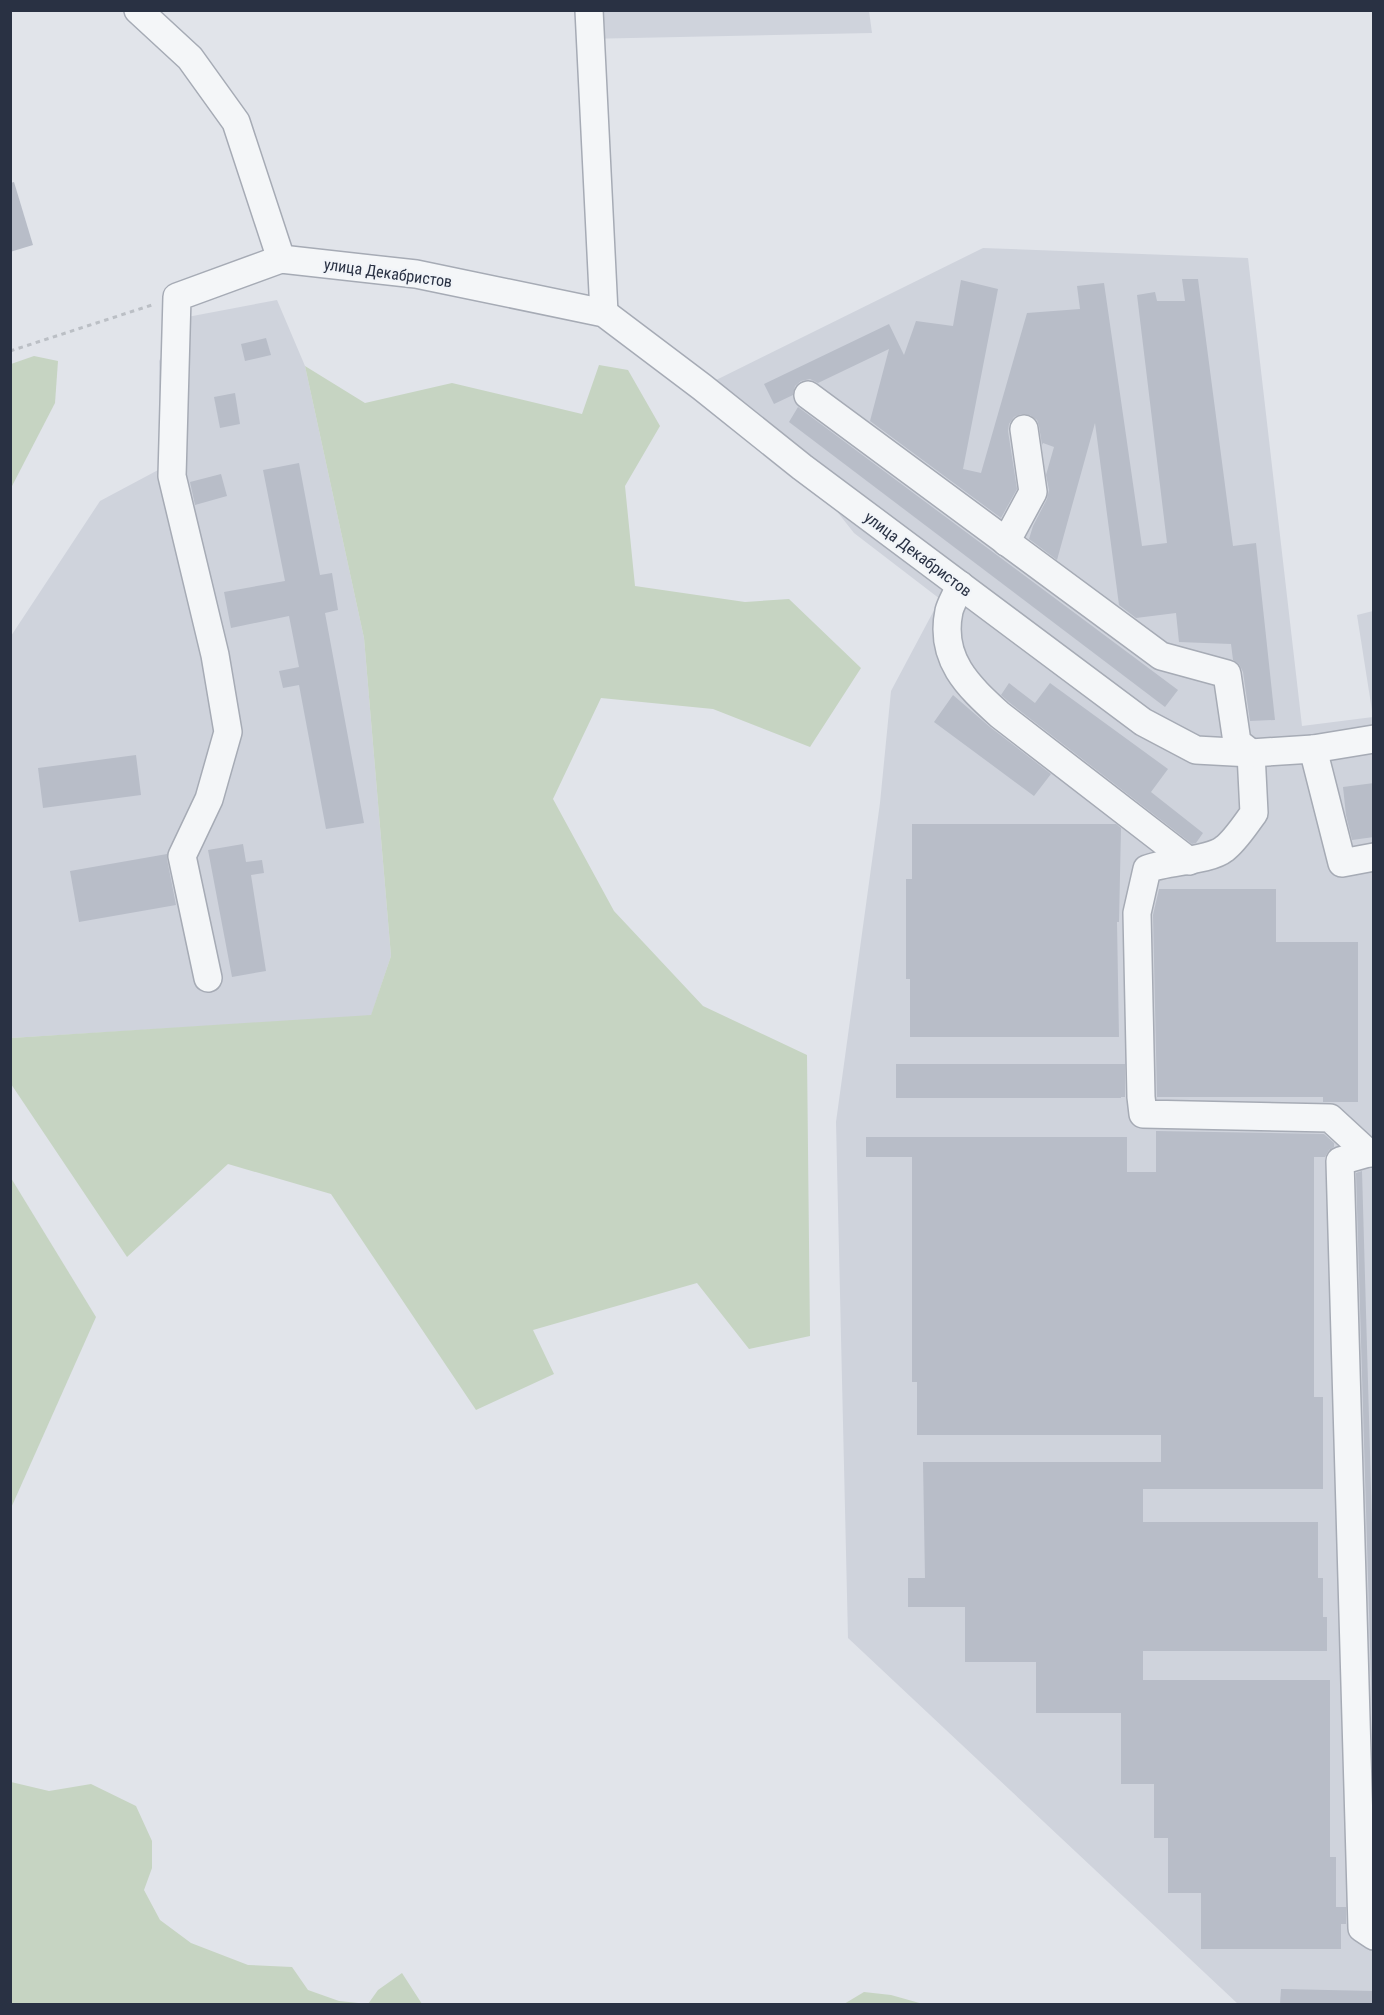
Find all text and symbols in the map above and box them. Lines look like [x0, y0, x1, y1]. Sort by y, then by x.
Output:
street label: улица Декабристов [323, 255, 453, 291]
street label: улица Декабристов [861, 507, 975, 601]

